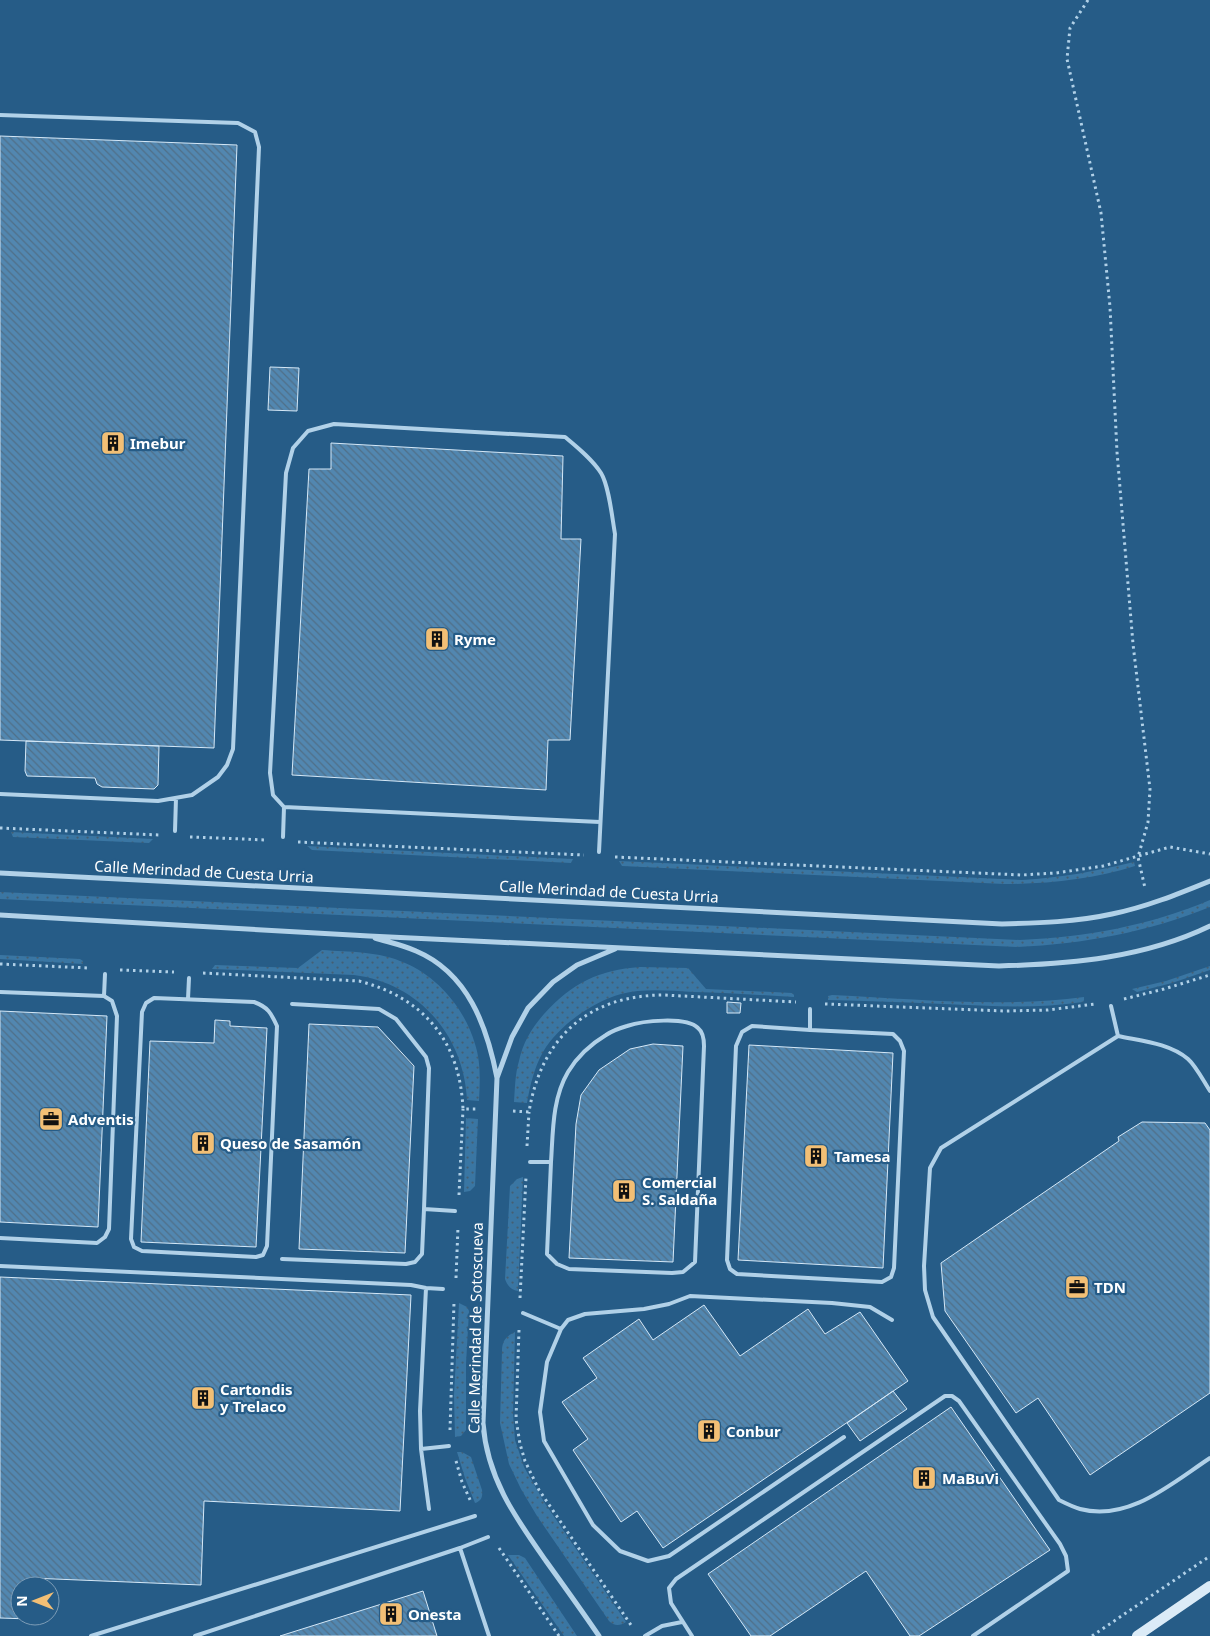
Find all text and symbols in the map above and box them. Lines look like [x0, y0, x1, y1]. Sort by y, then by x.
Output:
building icon: Imebur [100, 430, 126, 456]
place label: Imebur [130, 433, 186, 453]
building icon: Ryme [424, 626, 450, 652]
place label: Ryme [454, 629, 496, 649]
street label: Calle Merindad de Cuesta Urria [94, 855, 314, 887]
street label: Calle Merindad de Cuesta Urria [499, 875, 719, 907]
office icon: Adventis [38, 1106, 64, 1132]
place label: Adventis [68, 1109, 134, 1129]
building icon: Queso de Sasamón [190, 1130, 216, 1156]
place label: Queso de Sasamón [220, 1133, 361, 1153]
building icon: Tamesa [803, 1143, 829, 1169]
place label: Tamesa [834, 1146, 891, 1166]
place label: Comercial S. Saldaña [642, 1172, 717, 1209]
building icon: Comercial S. Saldaña [611, 1178, 637, 1204]
street label: Calle Merindad de Sotoscueva [463, 1222, 487, 1434]
office icon: TDN [1064, 1274, 1090, 1300]
place label: TDN [1094, 1277, 1126, 1297]
place label: Cartondis y Trelaco [220, 1379, 292, 1416]
building icon: Cartondis y Trelaco [190, 1385, 216, 1411]
building icon: Conbur [696, 1418, 722, 1444]
place label: Conbur [726, 1421, 781, 1441]
building icon: MaBuVi [911, 1465, 937, 1491]
place label: MaBuVi [942, 1468, 999, 1488]
north arrow [10, 1576, 60, 1626]
text: N [12, 1595, 31, 1607]
building icon: Onesta [378, 1601, 404, 1627]
place label: Onesta [408, 1604, 462, 1624]

